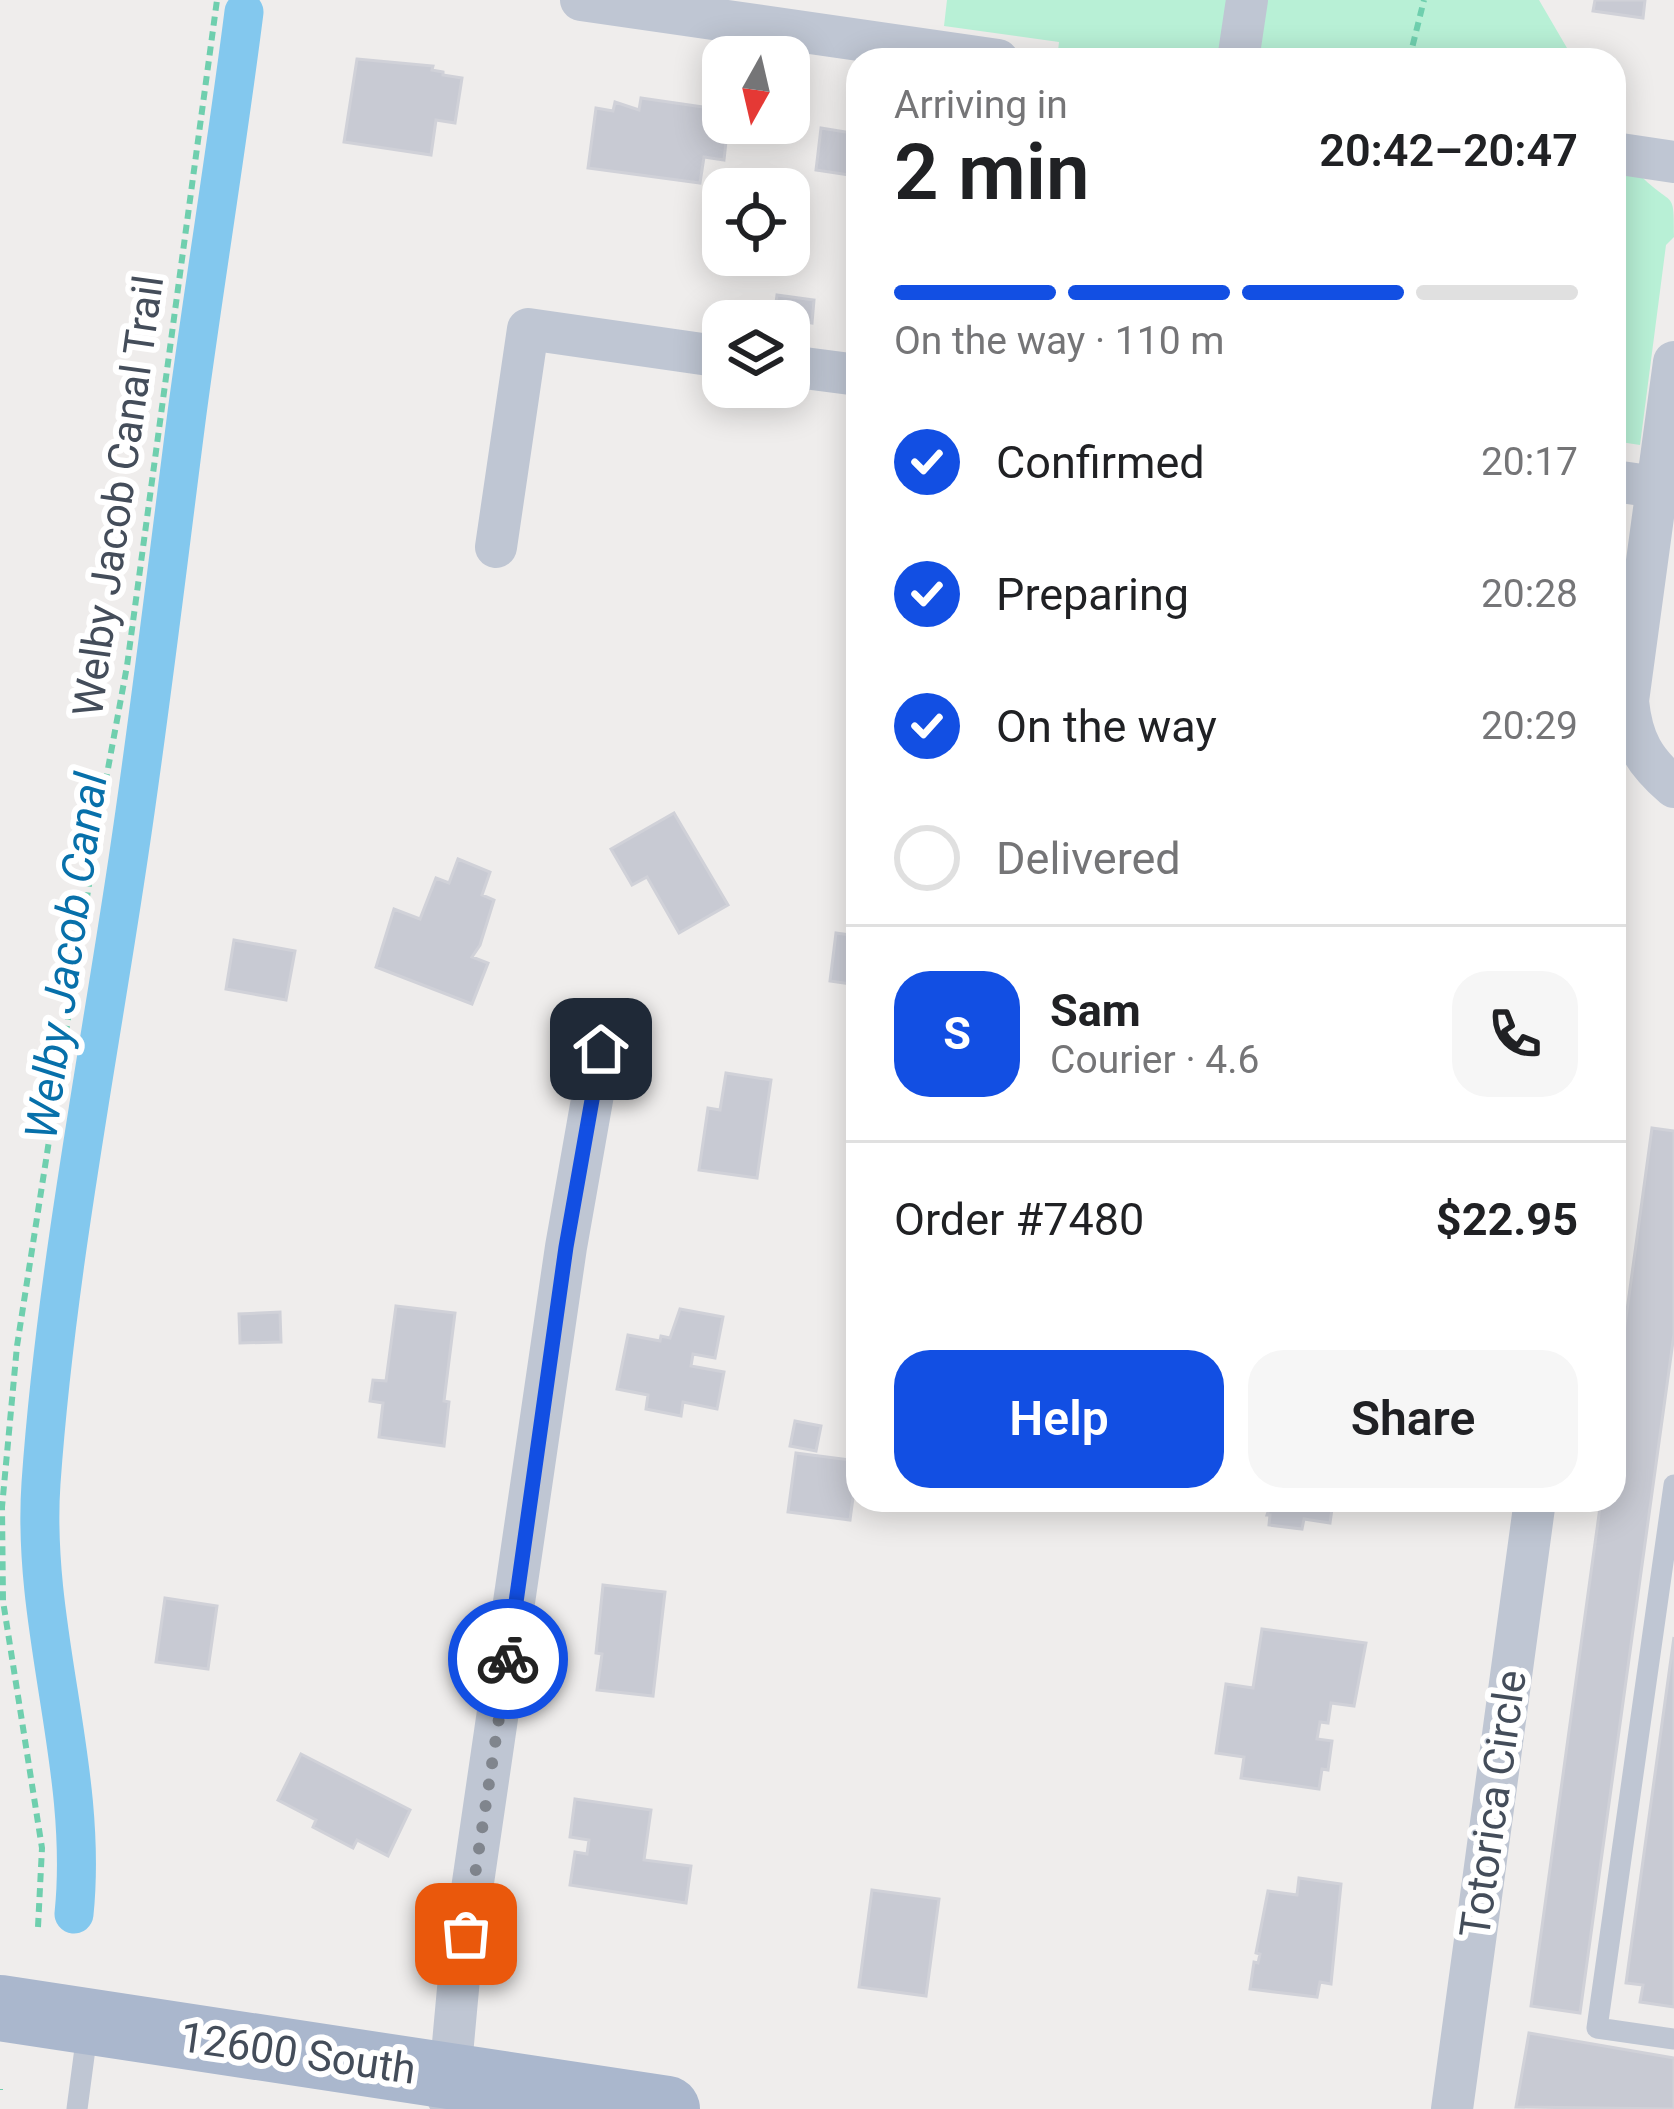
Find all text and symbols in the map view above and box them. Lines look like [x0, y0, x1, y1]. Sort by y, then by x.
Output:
north arrow [702, 36, 810, 144]
map controls [702, 36, 810, 408]
text: Arriving in [894, 82, 1068, 128]
text: 20:42–20:47 [1319, 124, 1578, 177]
text: 2 min [894, 127, 1090, 218]
button: locate [702, 168, 810, 276]
street label: Welby Jacob Canal Trail [63, 272, 173, 720]
button: layers [702, 300, 810, 408]
text: On the way · 110 m [894, 318, 1225, 364]
icon: check [894, 429, 960, 495]
text: Confirmed [996, 436, 1205, 489]
text: 20:17 [1481, 439, 1578, 485]
icon: check [894, 561, 960, 627]
text: Preparing [996, 568, 1189, 621]
text: 20:28 [1481, 571, 1578, 617]
icon: check [894, 693, 960, 759]
text: On the way [996, 700, 1217, 753]
text: 20:29 [1481, 703, 1578, 749]
water label: Welby Jacob Canal [14, 769, 118, 1143]
text: Delivered [996, 832, 1181, 885]
button: phone [1452, 971, 1578, 1097]
text: Sam [1050, 984, 1141, 1037]
pin [550, 998, 652, 1100]
text: S [943, 1007, 971, 1060]
icon: home [568, 1016, 634, 1082]
text: Courier · 4.6 [1050, 1037, 1259, 1083]
text: Order #7480 [894, 1193, 1144, 1246]
text: $22.95 [1436, 1193, 1578, 1246]
button: Help [894, 1350, 1224, 1488]
button: Share [1248, 1350, 1578, 1488]
courier [448, 1599, 568, 1719]
icon: bike [475, 1626, 541, 1692]
street label: Totorica Circle [1450, 1667, 1536, 1941]
pin [415, 1883, 517, 1985]
icon: bag [433, 1901, 499, 1967]
street label: 12600 South [177, 2012, 419, 2094]

